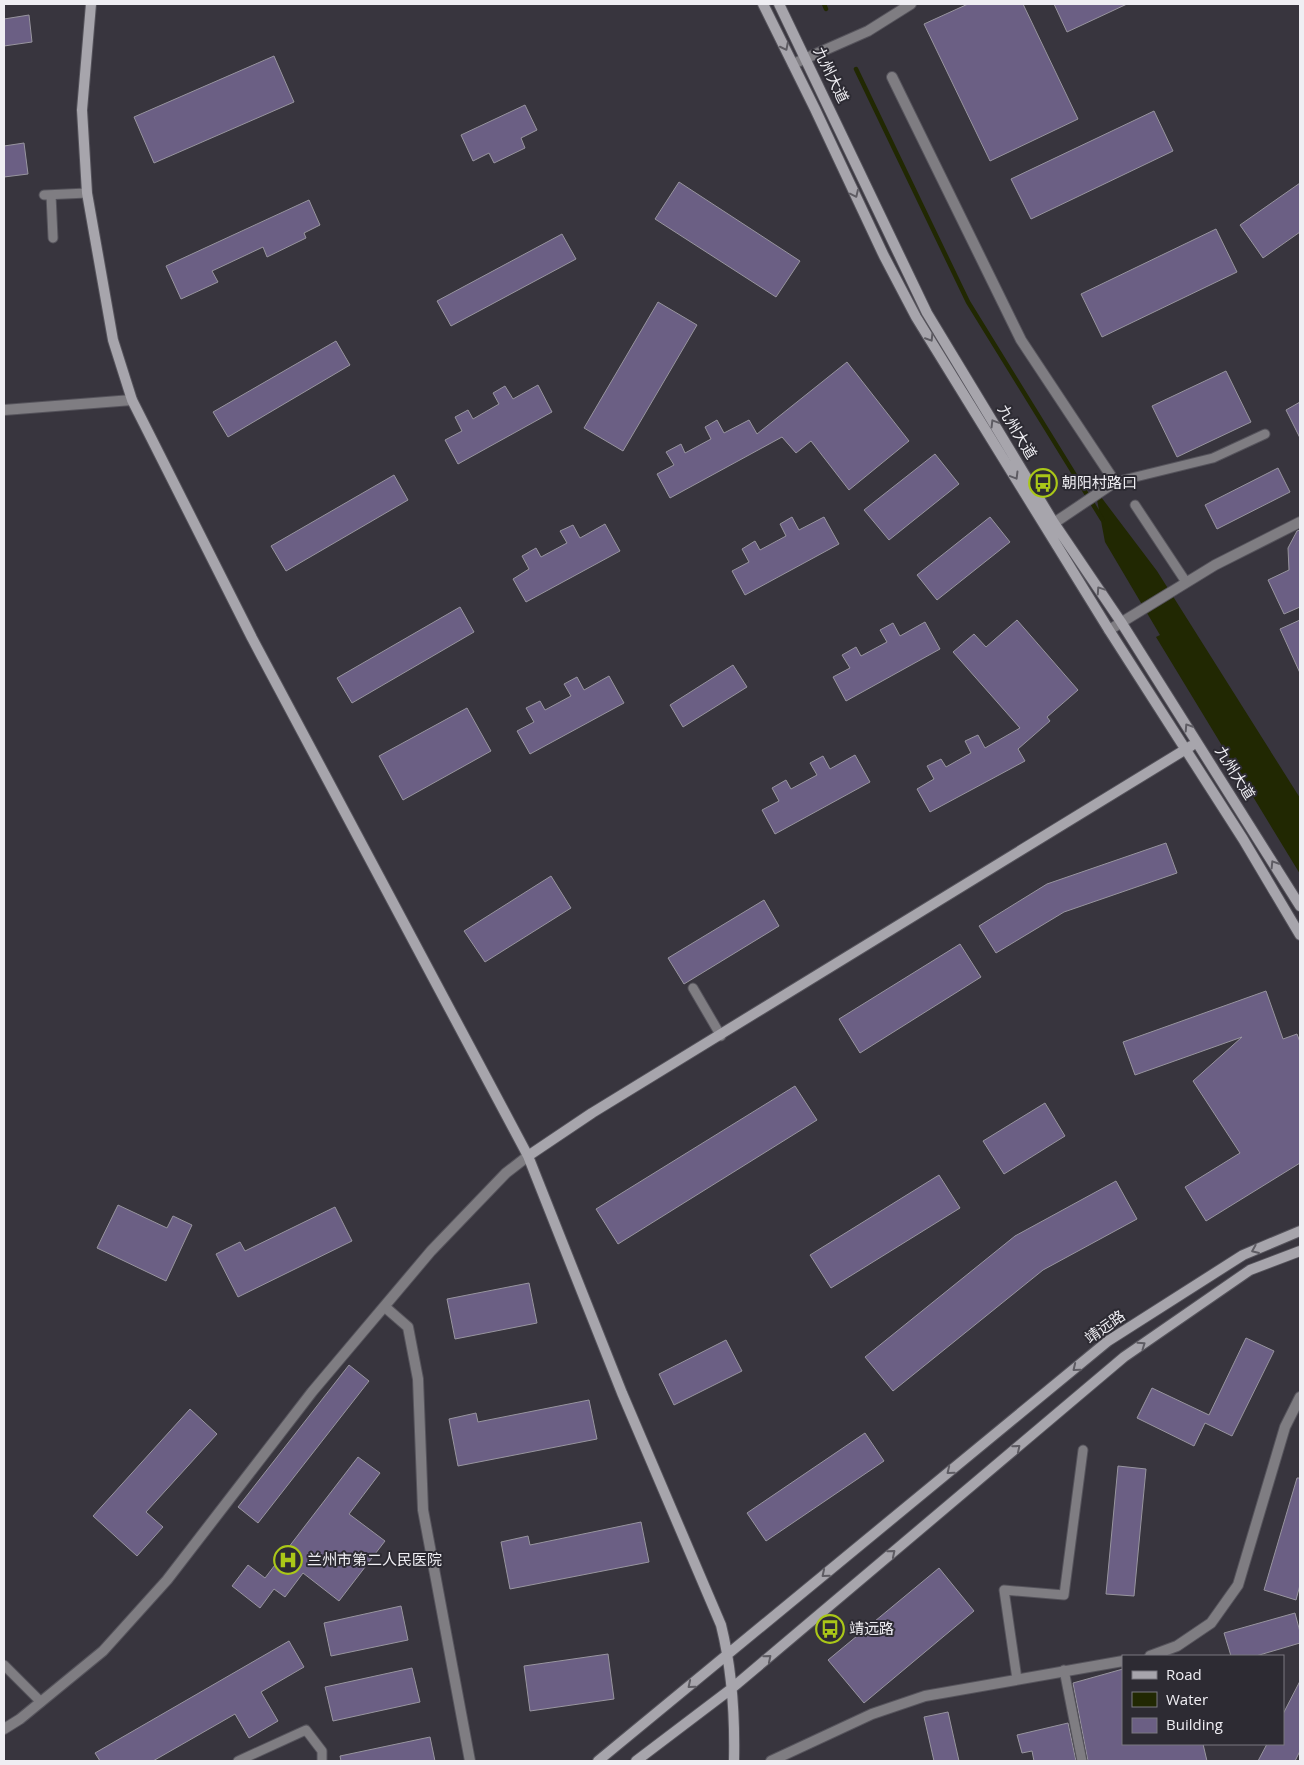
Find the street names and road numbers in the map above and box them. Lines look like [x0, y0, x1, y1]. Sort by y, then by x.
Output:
street label: 九州大道 [810, 43, 854, 106]
street label: 九州大道 [994, 401, 1042, 462]
street label: 九州大道 [1211, 742, 1260, 803]
street label: 靖远路 [1080, 1305, 1129, 1347]

